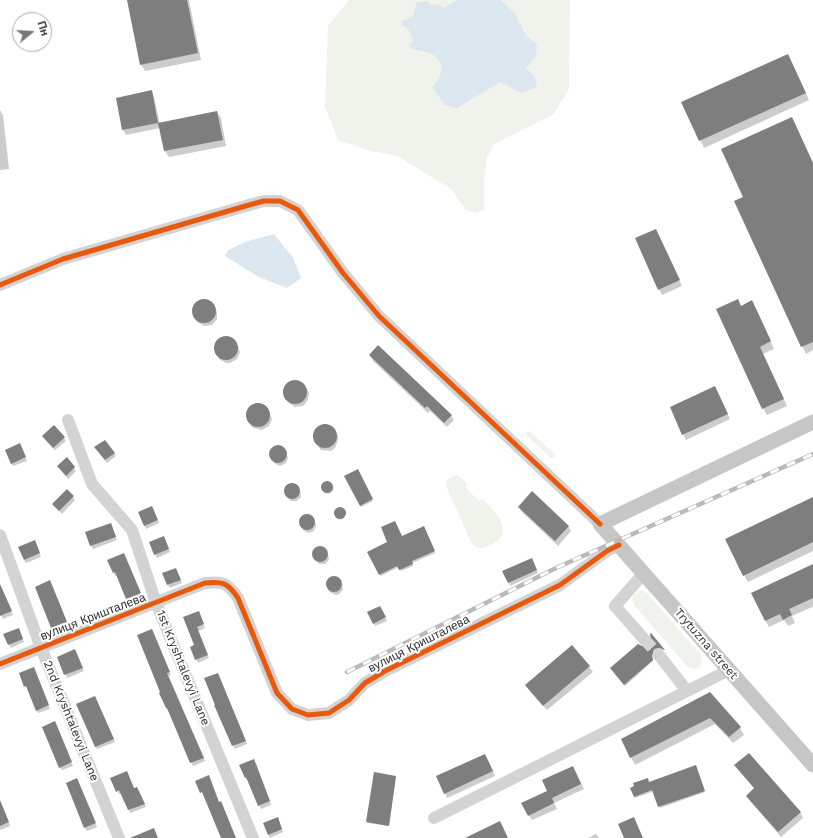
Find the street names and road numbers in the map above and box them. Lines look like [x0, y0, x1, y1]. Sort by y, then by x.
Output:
street label: вулиця Кришталева [38, 590, 148, 644]
street label: Trytuzna street [671, 606, 741, 682]
street label: 1st Kryshtalevyi Lane [153, 608, 213, 728]
street label: вулиця Кришталева [366, 612, 472, 676]
street label: 2nd Kryshtalevyi Lane [40, 659, 102, 783]

